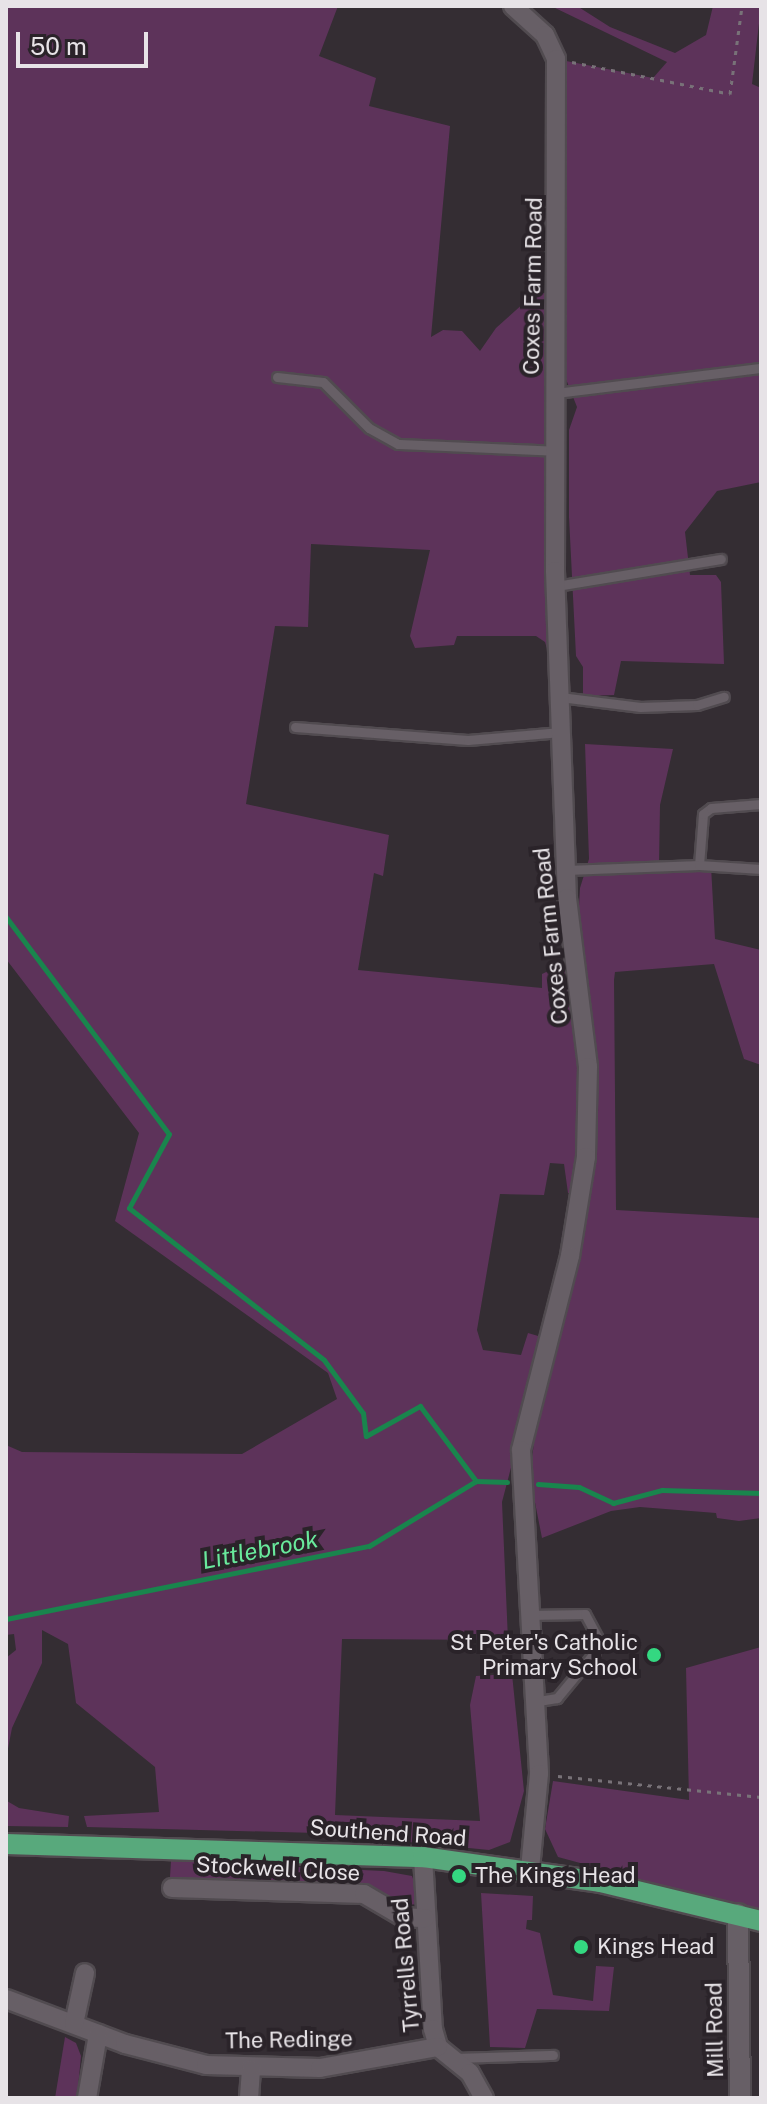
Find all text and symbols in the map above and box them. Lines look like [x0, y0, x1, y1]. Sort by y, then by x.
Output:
scale bar [20, 16, 152, 66]
text: 50 m [30, 32, 87, 60]
street label: Coxes Farm Road [518, 197, 548, 375]
street label: Coxes Farm Road [529, 846, 573, 1026]
water label: Littlebrook [200, 1525, 320, 1575]
place label: St Peter's Catholic Primary School [450, 1629, 638, 1680]
marker: St Peter's Catholic Primary School [645, 1646, 663, 1664]
street label: Southend Road [309, 1814, 467, 1852]
street label: Stockwell Close [195, 1852, 361, 1886]
place label: The Kings Head [475, 1863, 636, 1889]
marker: The Kings Head [450, 1867, 468, 1885]
street label: Tyrrells Road [387, 1897, 425, 2033]
place label: Kings Head [597, 1934, 714, 1960]
marker: Kings Head [572, 1938, 590, 1956]
street label: Mill Road [701, 1982, 729, 2078]
street label: The Redinge [225, 2026, 353, 2054]

